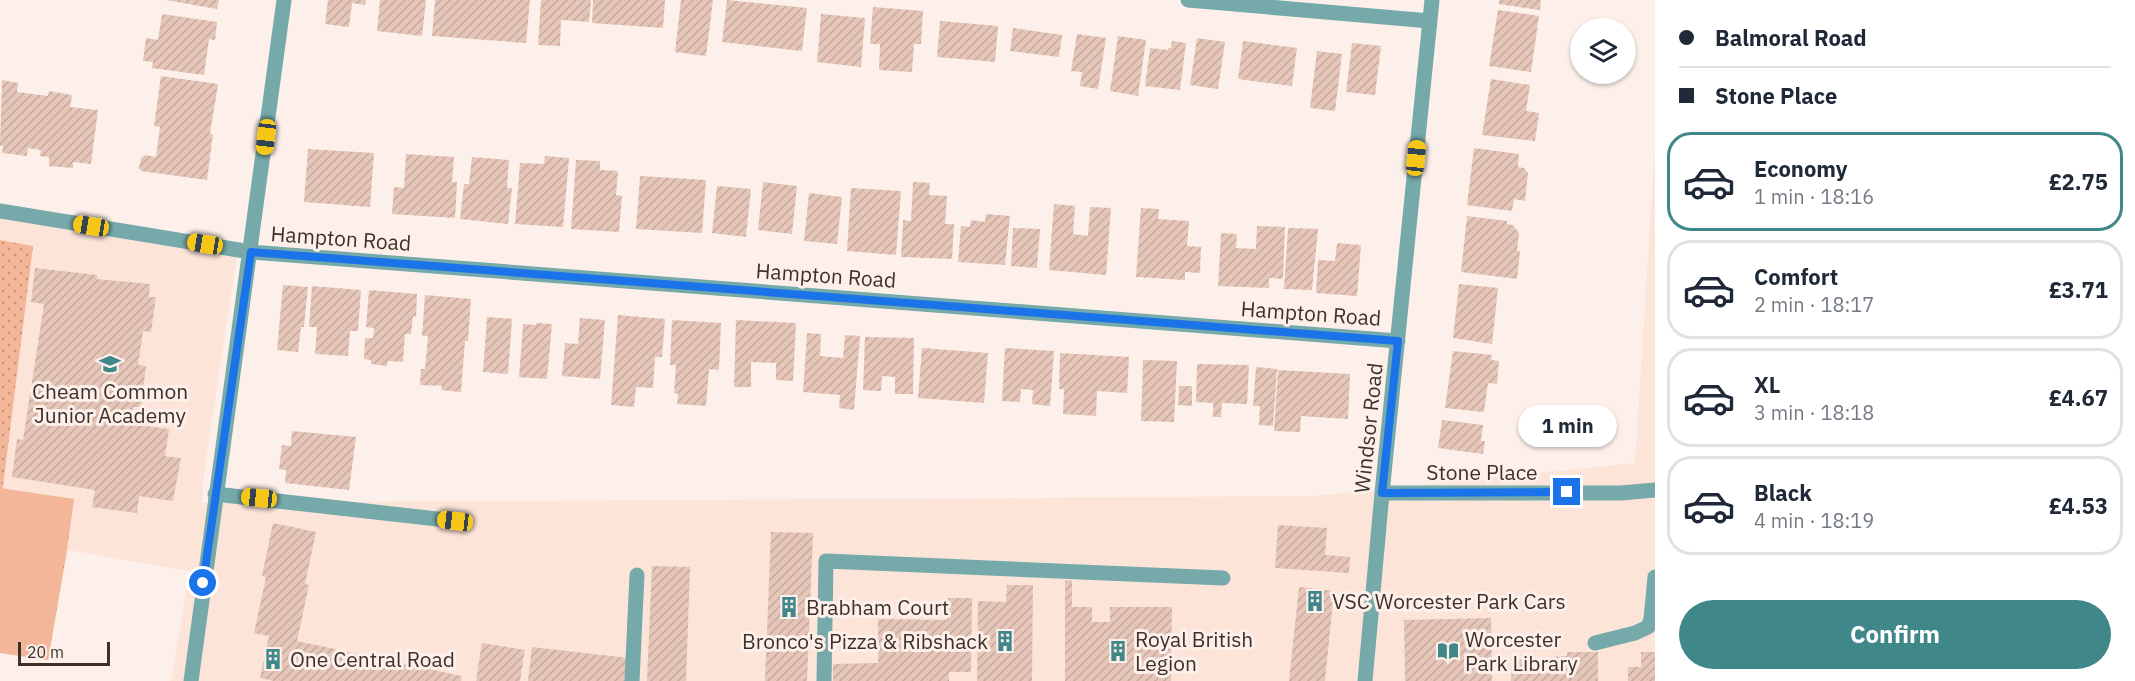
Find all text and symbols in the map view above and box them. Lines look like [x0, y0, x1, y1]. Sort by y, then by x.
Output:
map controls [1570, 18, 1636, 84]
button: layers [1570, 18, 1636, 84]
text: Balmoral Road [1715, 23, 1867, 52]
text: Stone Place [1715, 81, 1837, 110]
car [255, 118, 277, 156]
car [1405, 139, 1427, 177]
text: Economy [1754, 154, 1848, 183]
icon: car [1682, 155, 1736, 209]
text: £2.75 [2049, 167, 2108, 196]
text: 1 min · 18:16 [1754, 183, 1874, 210]
car [72, 214, 110, 238]
street label: Hampton Road [270, 219, 412, 257]
car [186, 232, 224, 256]
street label: Hampton Road [755, 256, 897, 294]
text: Comfort [1754, 262, 1838, 291]
icon: car [1682, 263, 1736, 317]
text: £3.71 [2049, 275, 2108, 304]
text: 2 min · 18:17 [1754, 291, 1874, 318]
street label: Hampton Road [1240, 294, 1382, 332]
school or university icon: Cheam Common Junior Academy [98, 352, 122, 376]
street label: Windsor Road [1347, 361, 1389, 495]
text: XL [1754, 370, 1780, 399]
icon: car [1682, 371, 1736, 425]
place label: Cheam Common Junior Academy [32, 377, 188, 429]
text: £4.67 [2049, 383, 2108, 412]
text: 3 min · 18:18 [1754, 399, 1874, 426]
callout: 1 min [1518, 405, 1616, 447]
text: 1 min [1541, 412, 1594, 439]
street label: Stone Place [1426, 458, 1538, 486]
route end [1553, 478, 1580, 505]
text: Black [1754, 478, 1812, 507]
icon: car [1682, 479, 1736, 533]
car [240, 487, 278, 509]
text: £4.53 [2049, 491, 2108, 520]
text: 4 min · 18:19 [1754, 507, 1874, 534]
car [436, 510, 474, 532]
route start [189, 569, 216, 596]
place label: VSC Worcester Park Cars [1332, 587, 1566, 615]
building icon: VSC Worcester Park Cars [1303, 589, 1327, 613]
place label: Brabham Court [806, 593, 949, 621]
building icon: Brabham Court [777, 595, 801, 619]
button: Confirm [1679, 600, 2111, 669]
place label: Royal British Legion [1135, 625, 1253, 677]
place label: Worcester Park Library [1465, 625, 1578, 677]
place label: Bronco's Pizza & Ribshack [742, 627, 988, 655]
building icon: Bronco's Pizza & Ribshack [993, 629, 1017, 653]
scale bar [18, 639, 110, 666]
building icon: Royal British Legion [1106, 639, 1130, 663]
library icon: Worcester Park Library [1436, 639, 1460, 663]
text: 20 m [27, 642, 64, 662]
place label: One Central Road [290, 645, 455, 673]
building icon: One Central Road [261, 647, 285, 671]

